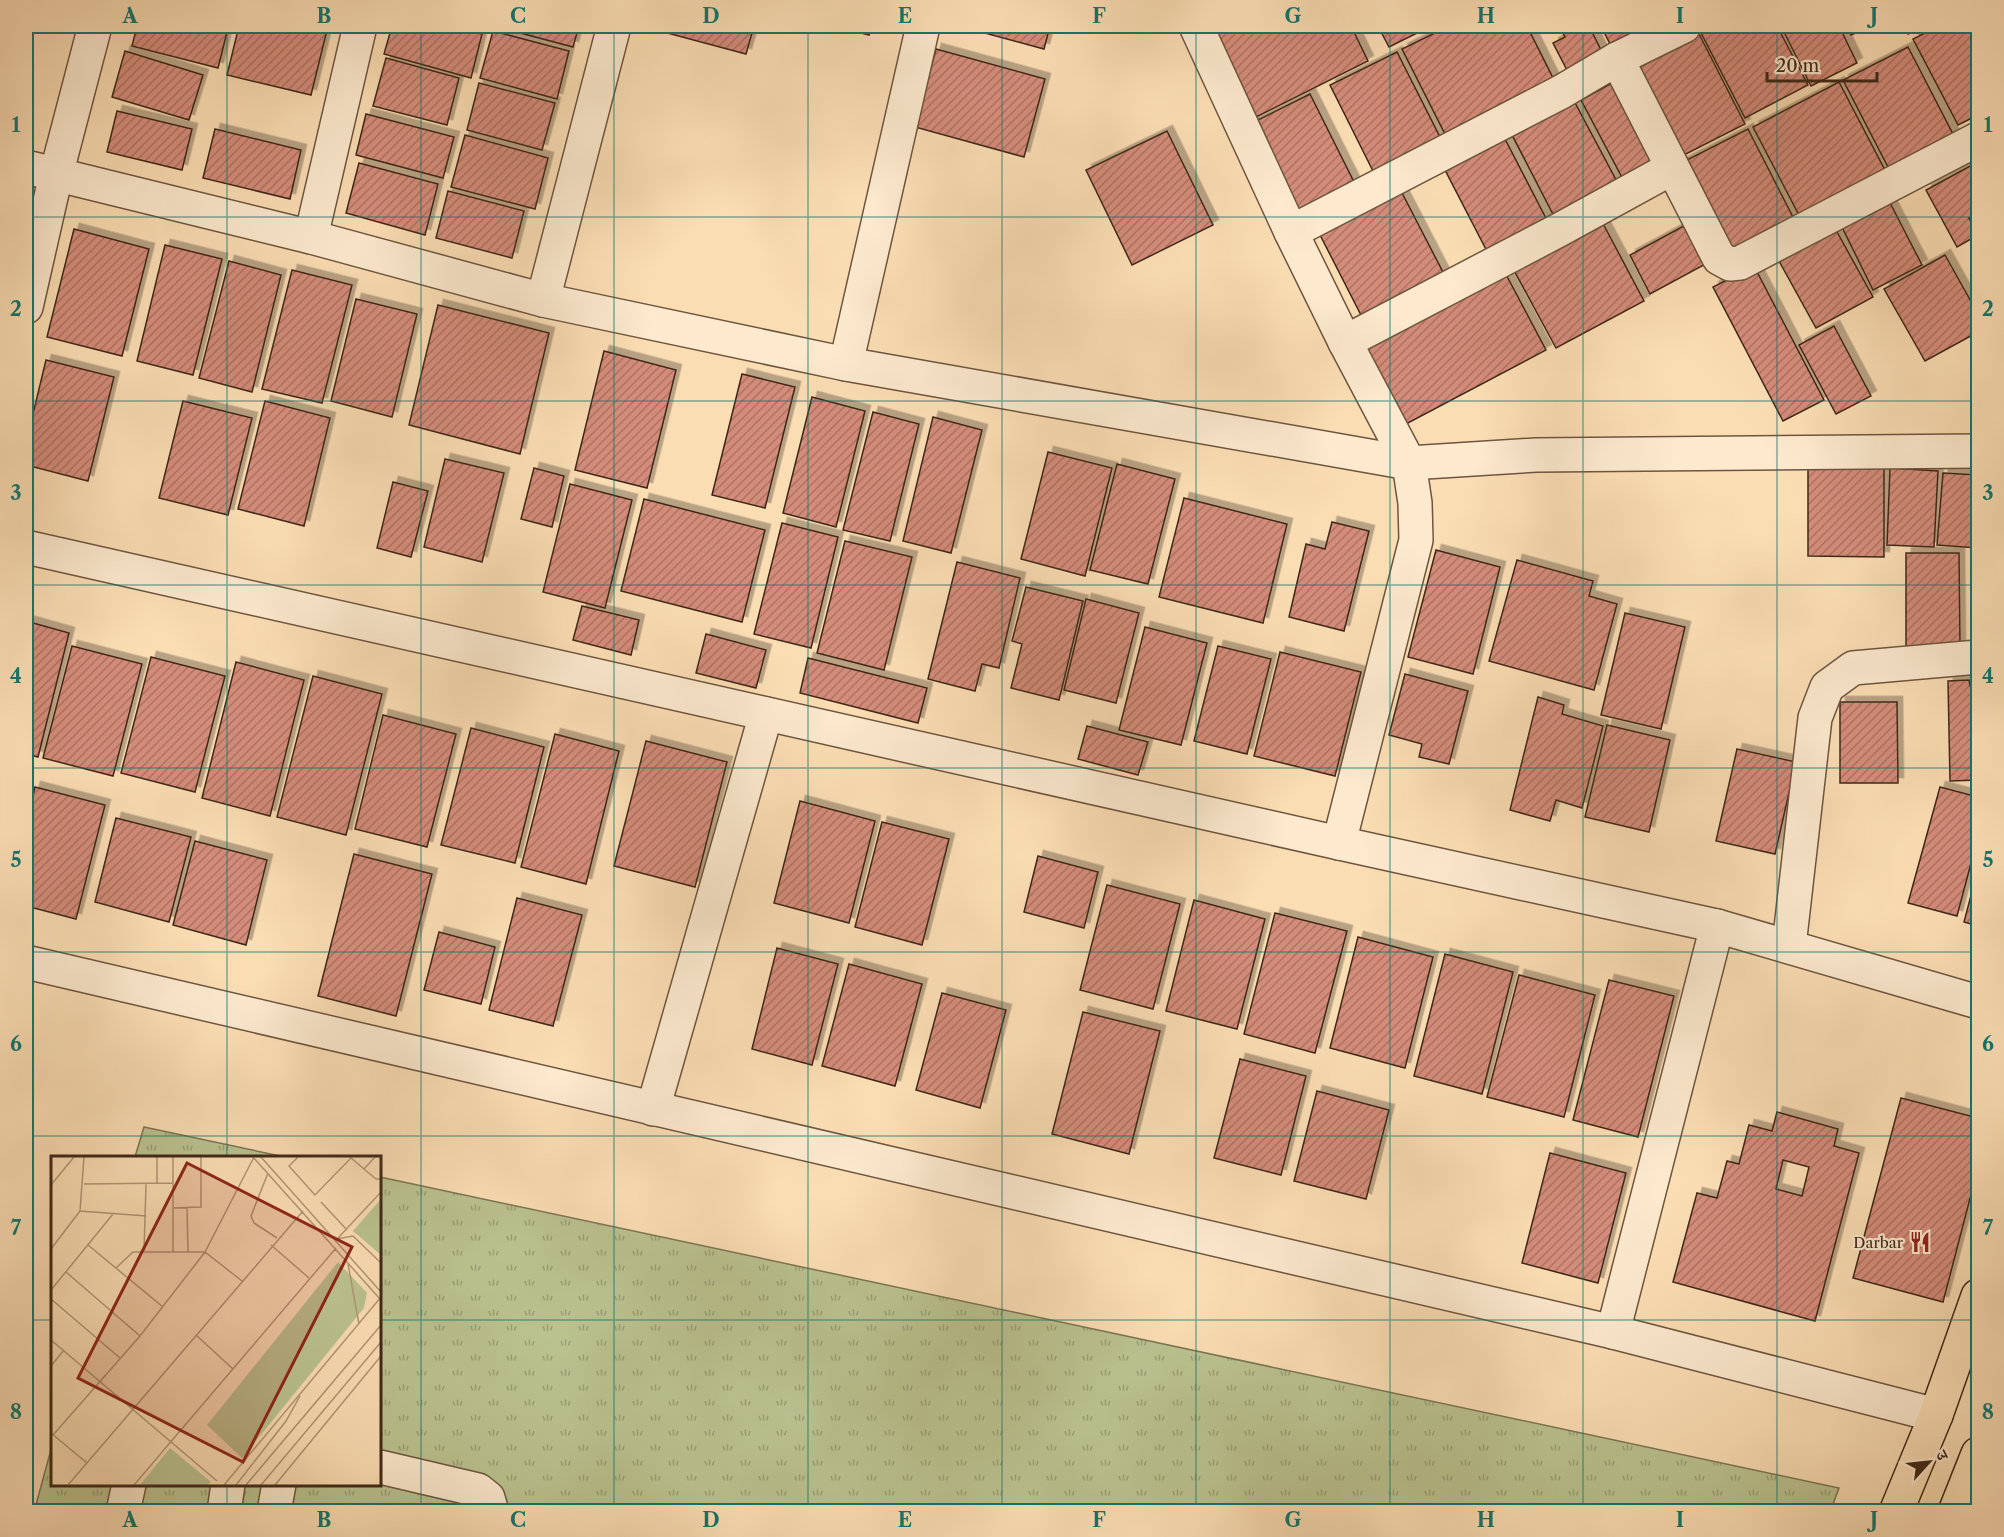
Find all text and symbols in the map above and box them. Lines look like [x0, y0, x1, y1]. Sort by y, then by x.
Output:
text: A [121, 4, 138, 28]
text: B [317, 4, 332, 28]
text: C [510, 4, 526, 28]
text: D [702, 4, 720, 28]
text: E [898, 4, 912, 28]
text: F [1092, 4, 1106, 28]
text: G [1285, 4, 1302, 28]
text: H [1477, 4, 1495, 28]
text: I [1676, 4, 1684, 28]
text: J [1866, 4, 1878, 28]
scale bar [1767, 45, 1876, 83]
text: 20 m [1776, 55, 1820, 77]
text: 1 [12, 113, 21, 137]
text: 1 [1984, 113, 1993, 137]
text: 2 [10, 297, 22, 321]
text: 2 [1982, 297, 1994, 321]
text: 3 [10, 481, 22, 505]
text: 3 [1982, 481, 1994, 505]
text: 4 [10, 664, 22, 688]
text: 4 [1982, 664, 1994, 688]
text: 5 [10, 848, 22, 872]
text: 5 [1982, 848, 1994, 872]
text: 6 [10, 1032, 22, 1056]
text: 6 [1982, 1032, 1994, 1056]
inset map [51, 1156, 381, 1486]
text: 7 [11, 1216, 22, 1240]
text: 7 [1983, 1216, 1994, 1240]
restaurant icon: Darbar [1908, 1230, 1932, 1254]
place label: Darbar [1853, 1233, 1904, 1252]
text: 8 [10, 1400, 22, 1424]
text: 8 [1982, 1400, 1994, 1424]
north arrow [1899, 1432, 1959, 1492]
text: उ [1931, 1446, 1954, 1465]
text: A [121, 1508, 138, 1532]
text: B [317, 1508, 332, 1532]
text: C [510, 1508, 526, 1532]
text: D [702, 1508, 720, 1532]
text: E [898, 1508, 912, 1532]
text: F [1092, 1508, 1106, 1532]
text: G [1285, 1508, 1302, 1532]
text: H [1477, 1508, 1495, 1532]
text: I [1676, 1508, 1684, 1532]
text: J [1866, 1508, 1878, 1532]

